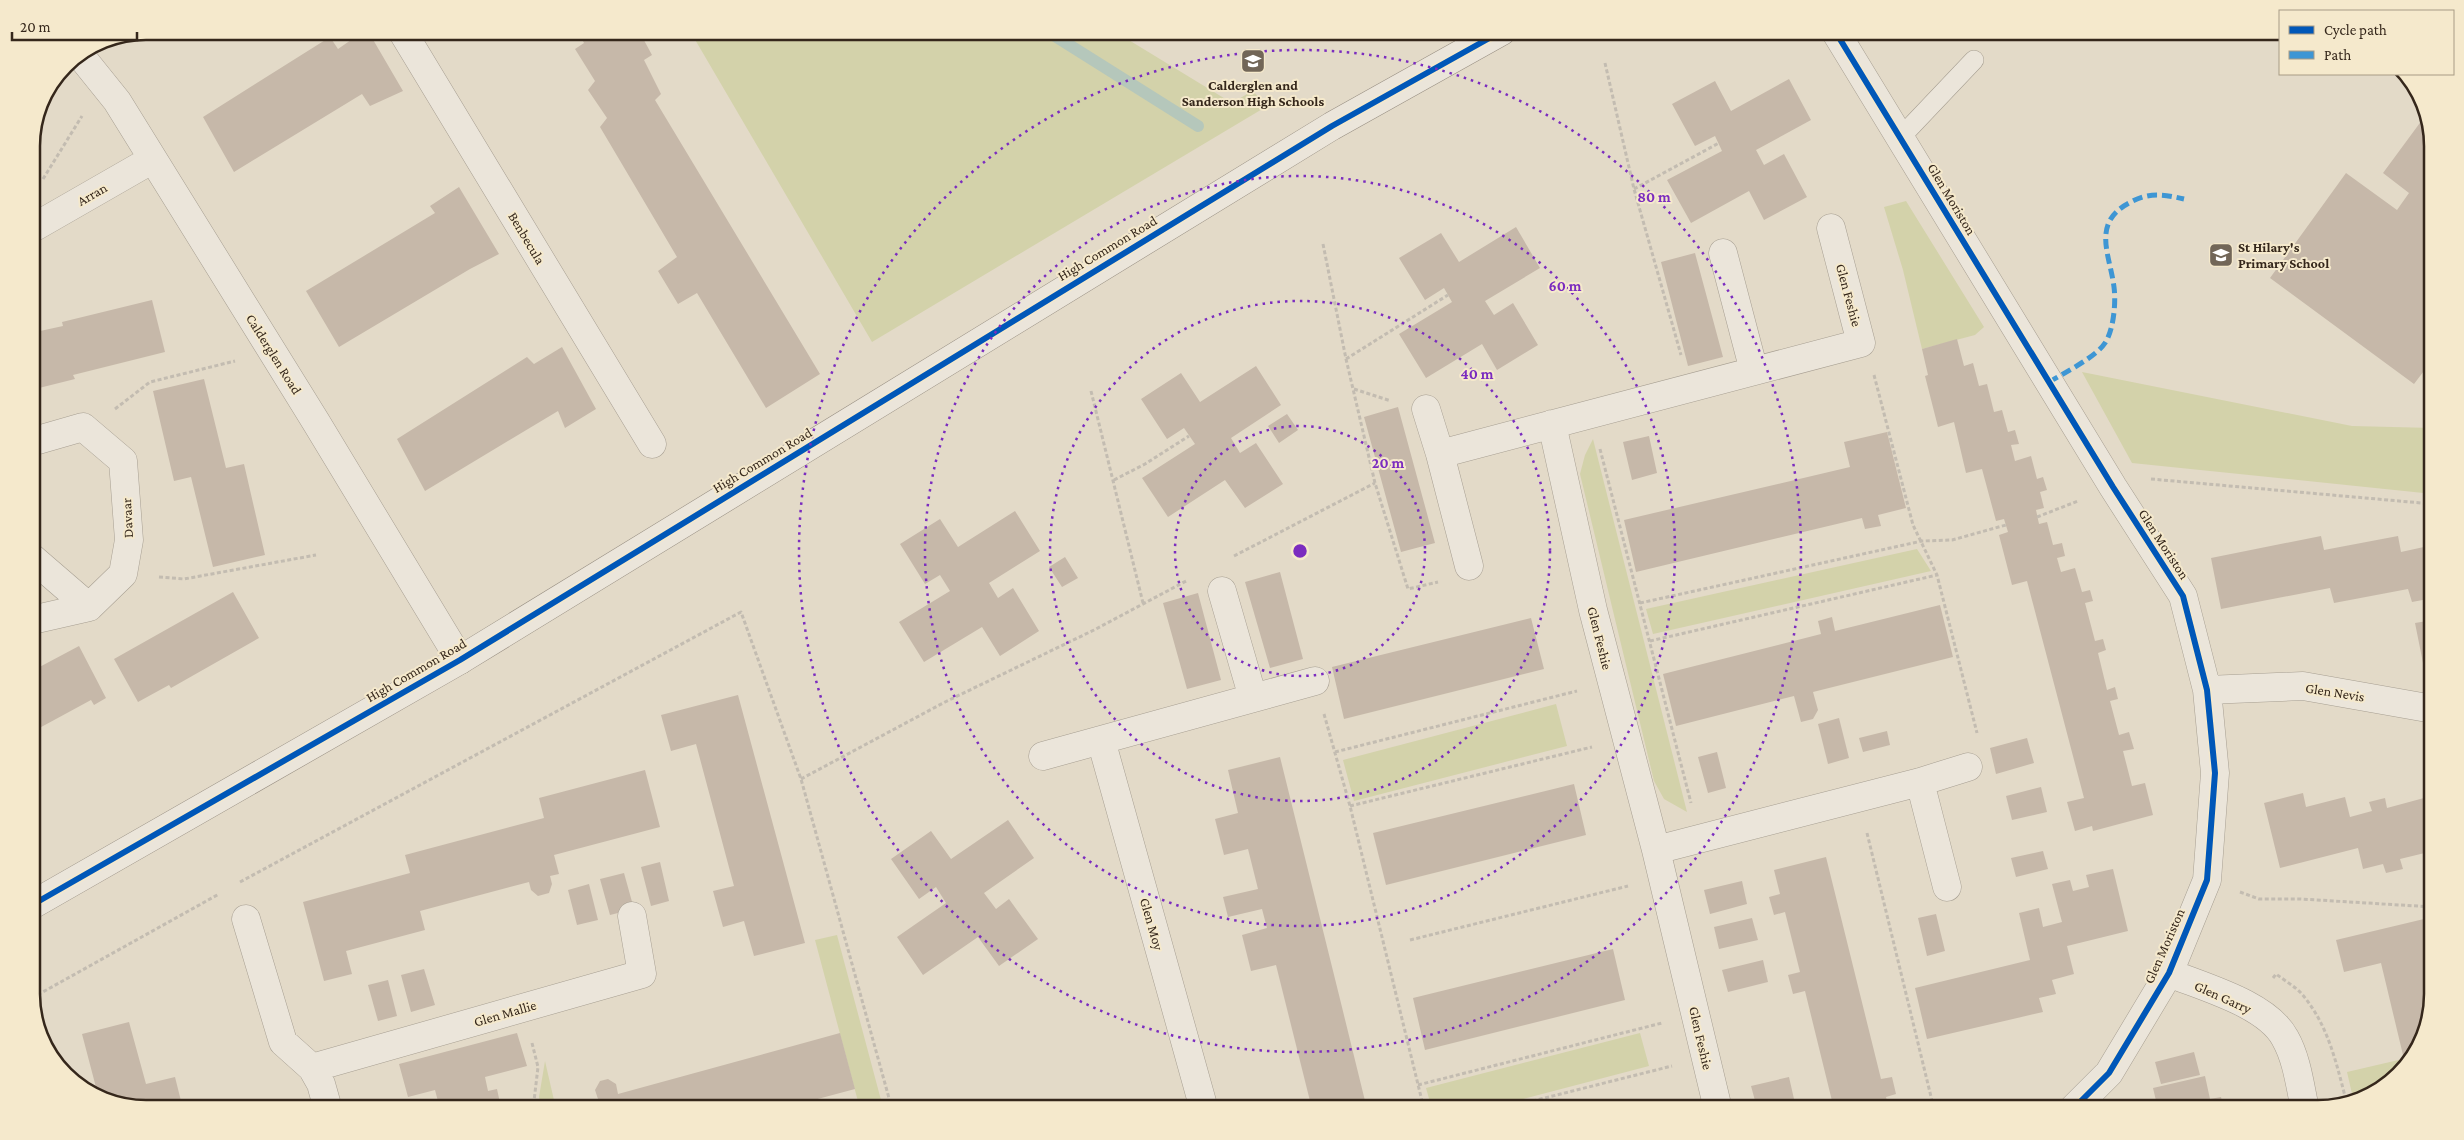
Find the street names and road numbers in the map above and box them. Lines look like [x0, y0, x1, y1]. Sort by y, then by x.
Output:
street label: Glen Moriston [1924, 160, 1980, 238]
street label: Arran [74, 179, 110, 209]
street label: Benbecula [505, 209, 549, 267]
street label: High Common Road [1055, 212, 1160, 284]
street label: Glen Feshie [1833, 262, 1865, 328]
street label: Calderglen Road [243, 311, 305, 398]
street label: High Common Road [710, 424, 815, 496]
street label: Davaar [118, 498, 136, 538]
street label: Glen Moriston [2135, 506, 2193, 583]
street label: Glen Feshie [1584, 605, 1616, 671]
street label: High Common Road [363, 635, 469, 705]
street label: Glen Nevis [2304, 679, 2366, 705]
street label: Glen Moy [1137, 896, 1167, 953]
street label: Glen Moriston [2140, 906, 2188, 986]
street label: Glen Garry [2192, 977, 2254, 1017]
street label: Glen Mallie [472, 996, 538, 1030]
street label: Glen Feshie [1686, 1005, 1716, 1071]

